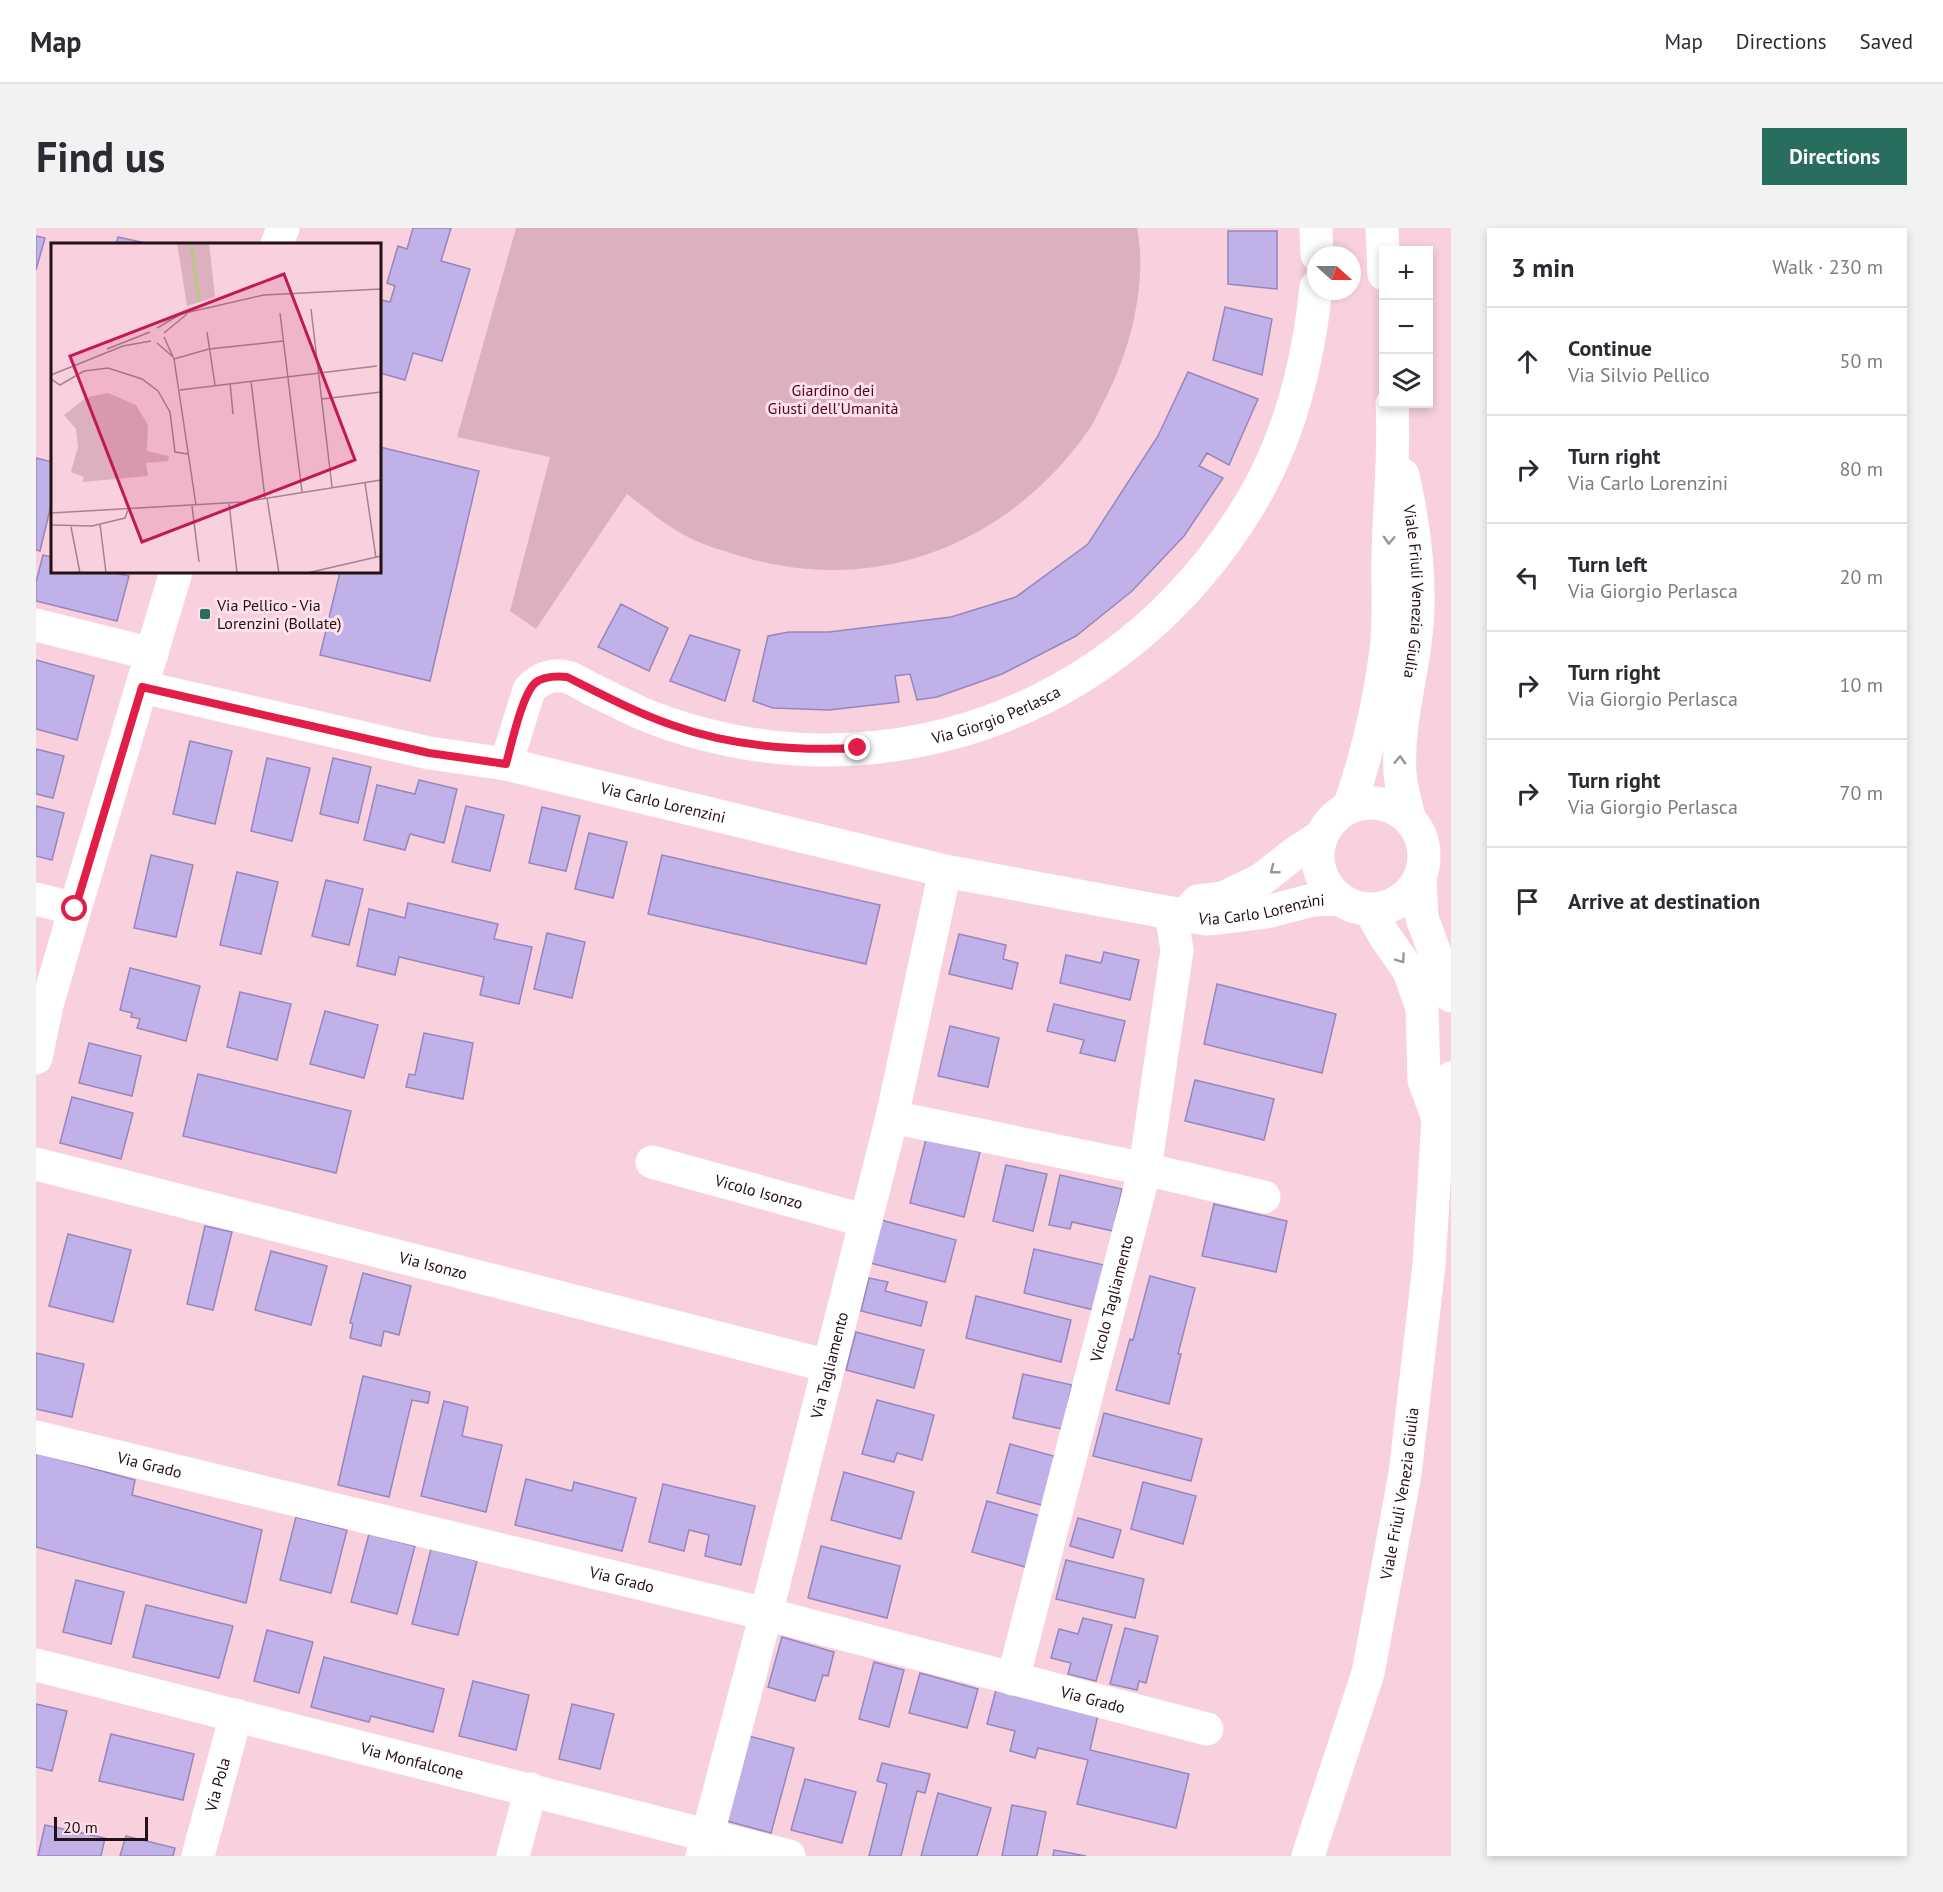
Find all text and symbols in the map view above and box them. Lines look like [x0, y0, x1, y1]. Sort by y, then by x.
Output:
text: Map [30, 23, 81, 60]
text: Map [1664, 28, 1703, 55]
text: Directions [1736, 28, 1827, 55]
text: Saved [1860, 28, 1913, 55]
button: Directions [1762, 128, 1907, 185]
text: Find us [36, 129, 165, 184]
inset map [51, 243, 381, 573]
north arrow [1307, 246, 1361, 300]
map controls [1379, 246, 1433, 408]
button: + [1379, 246, 1433, 300]
text: 3 min [1511, 251, 1574, 284]
text: Walk · 230 m [1772, 254, 1883, 280]
button: − [1379, 300, 1433, 354]
text: Continue [1568, 334, 1652, 362]
icon: ahead [1511, 345, 1544, 378]
text: 50 m [1840, 348, 1883, 374]
button: layers [1379, 354, 1433, 408]
text: Via Silvio Pellico [1568, 362, 1710, 388]
park label: Giardino dei Giusti dell'Umanità [768, 380, 898, 418]
text: Turn right [1568, 442, 1660, 470]
icon: right [1511, 453, 1544, 486]
text: 80 m [1840, 456, 1883, 482]
text: Via Carlo Lorenzini [1568, 470, 1728, 496]
street label: Viale Friuli Venezia Giulia [1399, 503, 1428, 680]
one-way arrow [1382, 536, 1395, 545]
text: Turn left [1568, 550, 1648, 578]
icon: left [1511, 561, 1544, 594]
text: 20 m [1840, 564, 1883, 590]
text: Via Giorgio Perlasca [1568, 578, 1738, 604]
place label: Via Pellico - Via Lorenzini (Bollate) [216, 595, 342, 633]
marker: Via Pellico - Via Lorenzini (Bollate) [198, 607, 212, 621]
text: Turn right [1568, 658, 1660, 686]
icon: right [1511, 669, 1544, 702]
text: 10 m [1840, 672, 1883, 698]
street label: Via Giorgio Perlasca [929, 681, 1064, 748]
text: Via Giorgio Perlasca [1568, 686, 1738, 712]
route end [844, 734, 870, 760]
one-way arrow [1394, 755, 1407, 764]
text: Turn right [1568, 766, 1660, 794]
street label: Via Carlo Lorenzini [598, 777, 728, 827]
icon: right [1511, 777, 1544, 810]
text: 70 m [1840, 780, 1883, 806]
text: Via Giorgio Perlasca [1568, 794, 1738, 820]
one-way arrow [1269, 862, 1280, 873]
icon: arrive [1511, 885, 1544, 918]
text: Arrive at destination [1568, 887, 1760, 915]
street label: Via Carlo Lorenzini [1196, 890, 1325, 929]
route start [61, 895, 87, 921]
one-way arrow [1394, 953, 1405, 964]
street label: Vicolo Isonzo [712, 1170, 805, 1213]
street label: Vicolo Tagliamento [1085, 1233, 1137, 1365]
street label: Via Isonzo [396, 1247, 470, 1284]
street label: Via Tagliamento [806, 1310, 852, 1422]
street label: Viale Friuli Venezia Giulia [1375, 1406, 1423, 1582]
street label: Via Grado [114, 1447, 184, 1482]
street label: Via Grado [587, 1561, 656, 1597]
street label: Via Grado [1058, 1681, 1127, 1717]
street label: Via Monfalcone [357, 1737, 466, 1783]
street label: Via Pola [200, 1755, 234, 1815]
scale bar [54, 1814, 148, 1842]
text: 20 m [63, 1817, 98, 1837]

